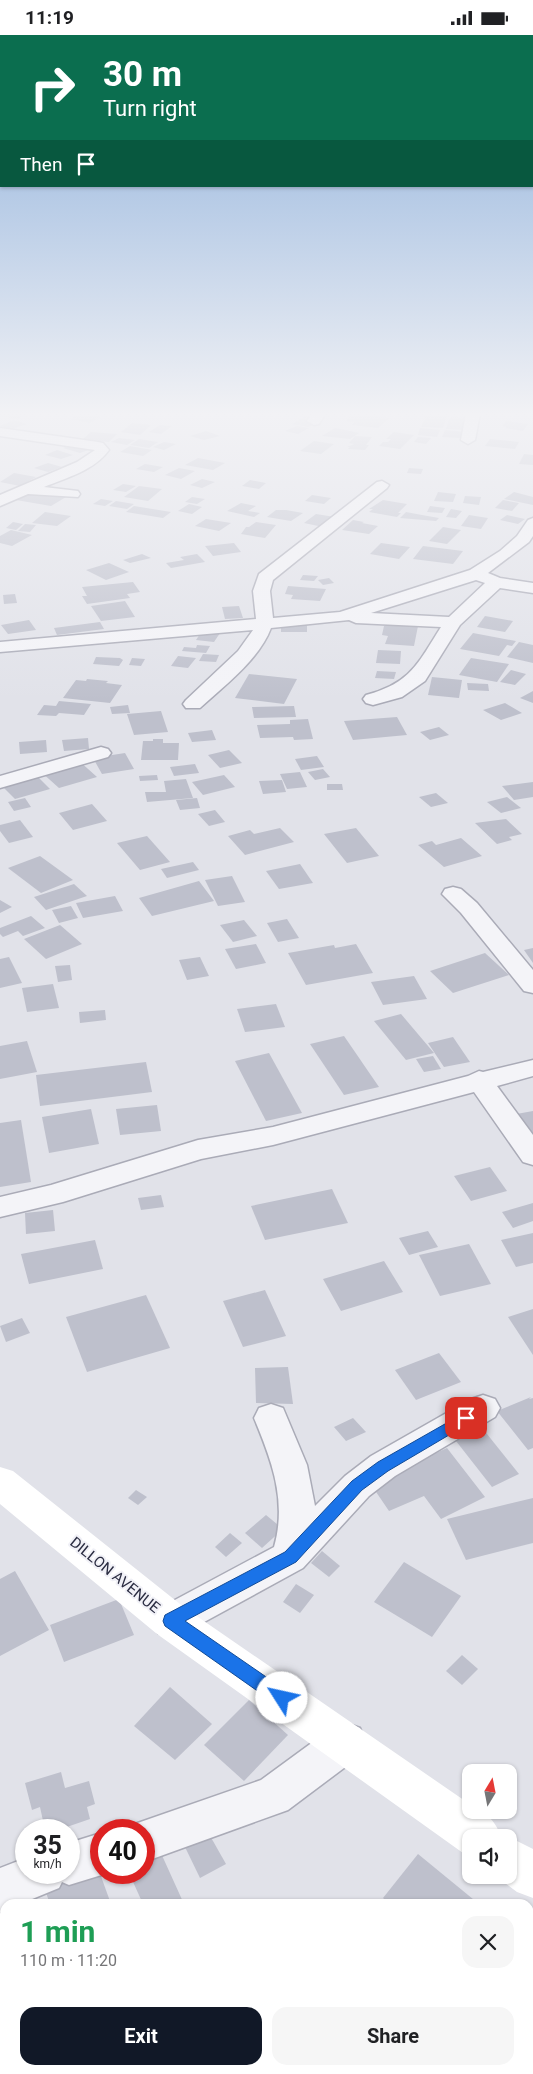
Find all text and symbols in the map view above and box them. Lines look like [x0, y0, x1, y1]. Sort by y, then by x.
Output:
text: 11:19 [25, 6, 74, 29]
text: 30 m [103, 54, 182, 95]
icon: right [20, 55, 85, 120]
text: Turn right [103, 96, 197, 121]
icon: arrive [72, 150, 100, 178]
text: Then [20, 153, 62, 176]
pin [445, 1397, 487, 1439]
icon: arrive [452, 1404, 480, 1432]
street label: DILLON AVENUE [66, 1533, 164, 1617]
position arrow [255, 1671, 307, 1723]
north arrow [462, 1764, 518, 1819]
map controls [462, 1764, 517, 1884]
speed limit sign: 40 [90, 1819, 155, 1884]
button: sound [462, 1829, 517, 1884]
text: 35 [33, 1831, 62, 1860]
text: km/h [33, 1857, 62, 1871]
text: 1 min [20, 1914, 95, 1949]
button: close [462, 1916, 514, 1968]
text: 110 m · 11:20 [20, 1951, 117, 1970]
button: Exit [20, 2007, 262, 2065]
button: Share [272, 2007, 514, 2065]

